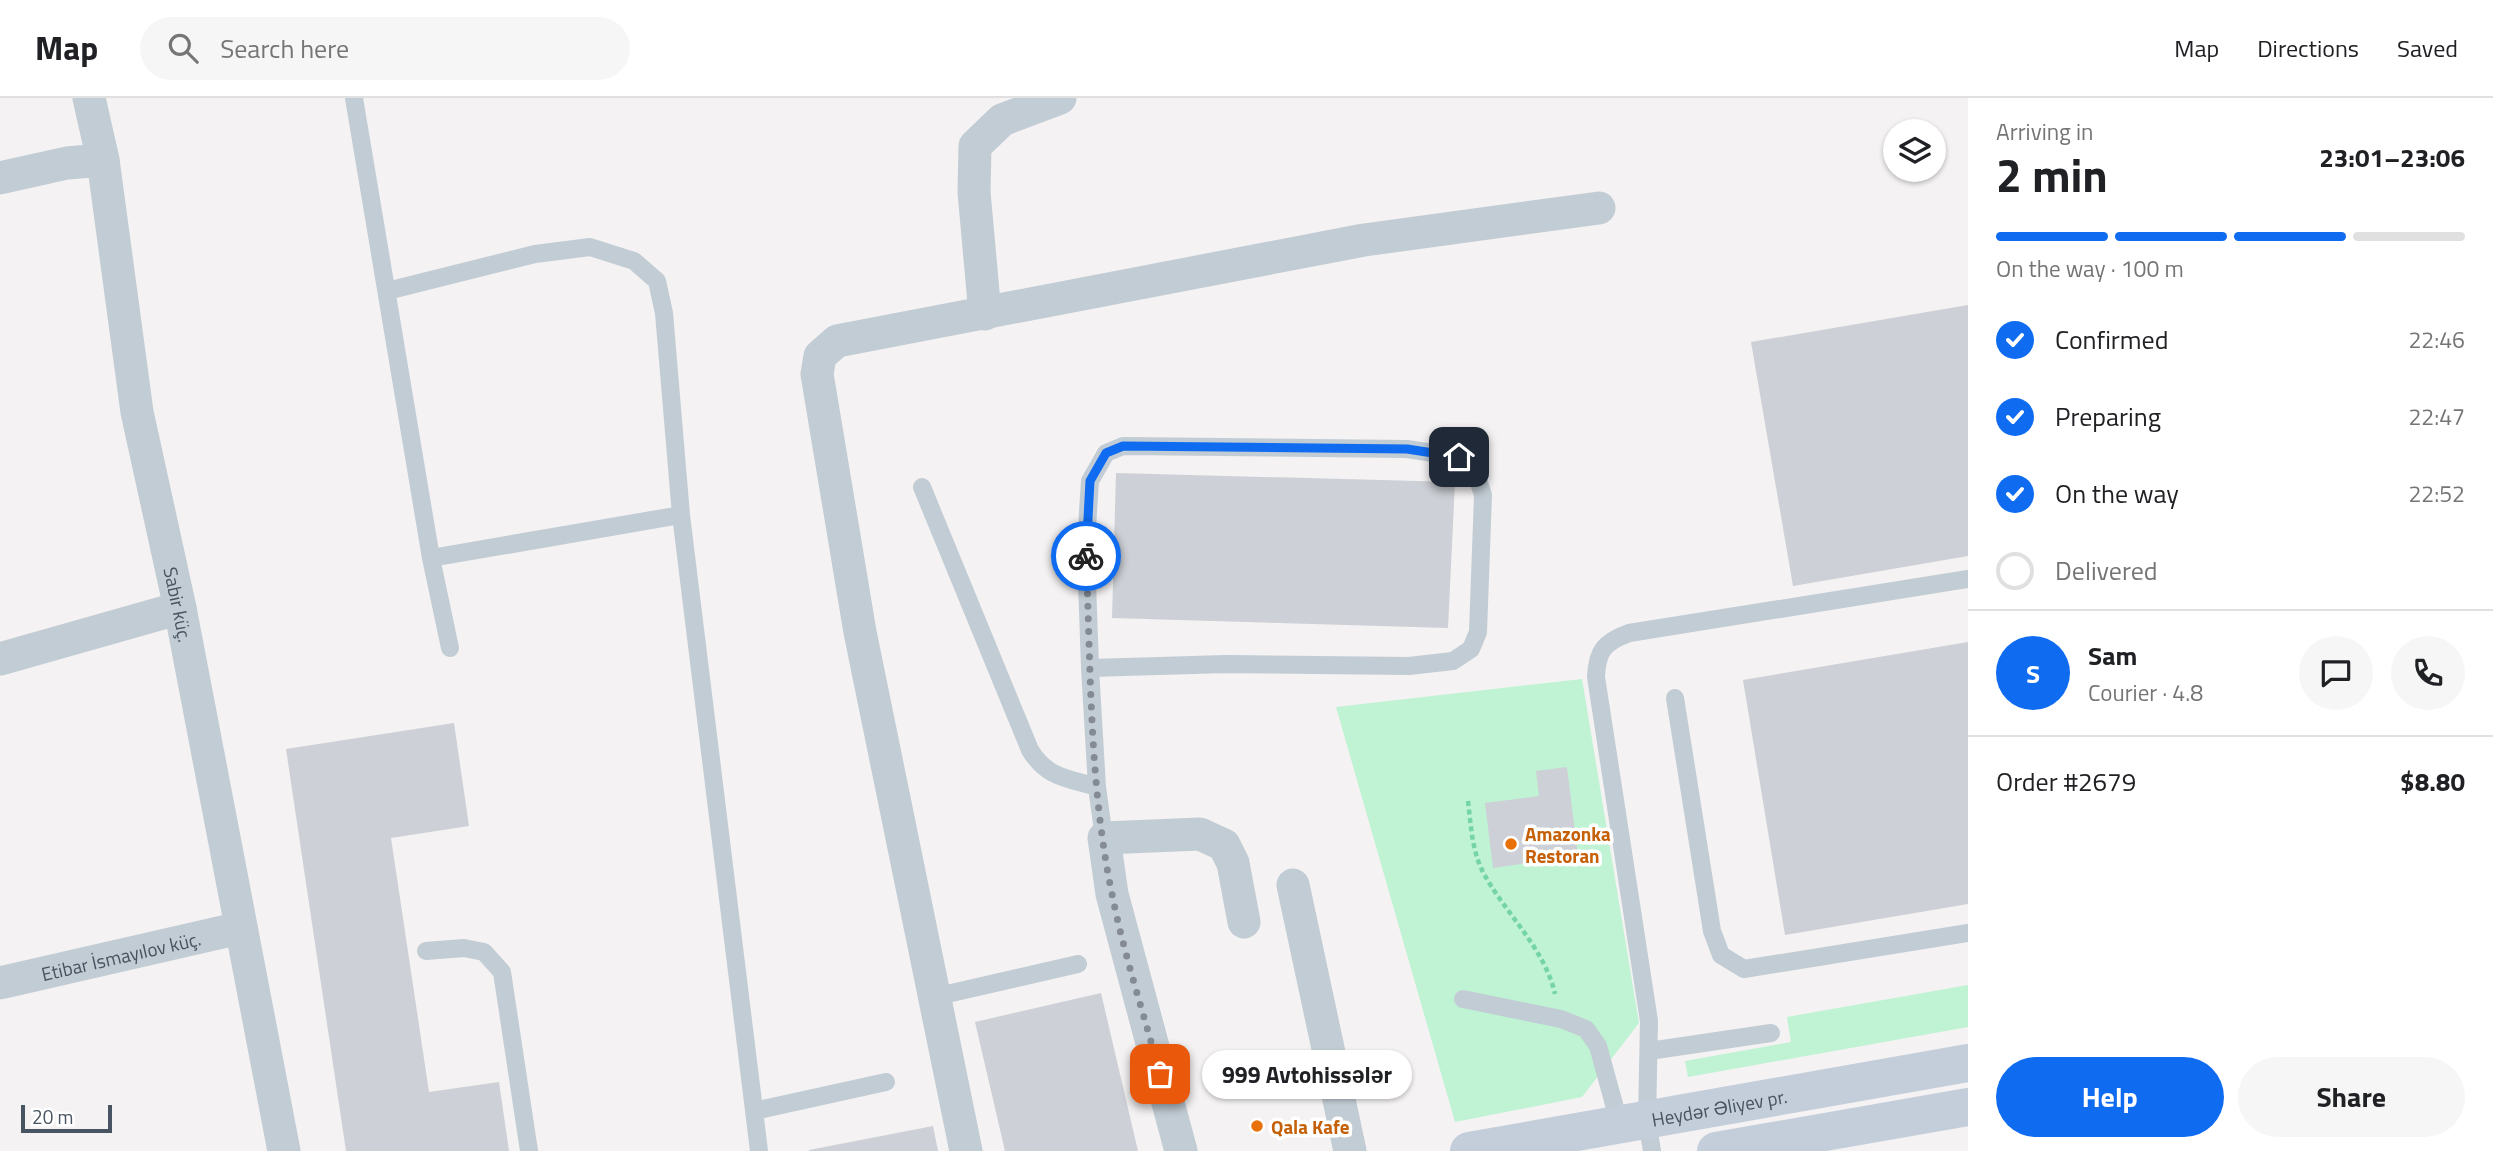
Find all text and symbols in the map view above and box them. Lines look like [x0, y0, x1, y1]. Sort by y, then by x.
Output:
search box [140, 17, 630, 80]
text: Map [35, 23, 98, 73]
icon: search [164, 29, 202, 67]
text: Search here [220, 29, 349, 68]
text: Map [2174, 30, 2219, 66]
text: Directions [2257, 30, 2359, 66]
text: Saved [2397, 30, 2458, 66]
text: Arriving in [1996, 114, 2093, 149]
map controls [1883, 119, 1946, 182]
button: layers [1883, 119, 1946, 182]
text: 23:01–23:06 [2319, 138, 2465, 177]
text: 2 min [1996, 140, 2108, 210]
text: On the way · 100 m [1996, 251, 2184, 286]
text: Confirmed [2055, 320, 2169, 359]
icon: check [1996, 321, 2034, 359]
text: 22:46 [2408, 322, 2465, 357]
text: Preparing [2055, 397, 2161, 436]
icon: check [1996, 398, 2034, 436]
text: 22:47 [2408, 399, 2465, 434]
pin [1429, 427, 1489, 487]
icon: home [1440, 438, 1478, 476]
text: On the way [2055, 474, 2179, 513]
icon: check [1996, 475, 2034, 513]
text: 22:52 [2408, 476, 2465, 511]
courier [1051, 521, 1121, 591]
icon: bike [1067, 537, 1105, 575]
text: Delivered [2055, 551, 2158, 590]
street label: Sabir küç. [157, 564, 201, 645]
text: Sam [2088, 636, 2137, 675]
button: chat [2299, 636, 2373, 710]
button: phone [2391, 636, 2465, 710]
text: S [2026, 654, 2040, 693]
text: Courier · 4.8 [2088, 675, 2203, 710]
text: Order #2679 [1996, 762, 2136, 801]
text: $8.80 [2400, 762, 2465, 801]
place label: Amazonka Restoran [1525, 819, 1611, 870]
marker: Amazonka Restoran [1503, 836, 1519, 852]
street label: Etibar İsmayılov küç. [38, 923, 204, 988]
pin [1130, 1044, 1190, 1104]
callout: 999 Avtohissələr [1202, 1049, 1412, 1098]
icon: bag [1141, 1055, 1179, 1093]
text: 999 Avtohissələr [1222, 1057, 1392, 1092]
button: Help [1996, 1057, 2224, 1137]
button: Share [2238, 1057, 2465, 1137]
street label: Heydər Əliyev pr. [1649, 1081, 1789, 1133]
scale bar [21, 1102, 112, 1134]
text: 20 m [32, 1102, 73, 1131]
place label: Qala Kafe [1271, 1112, 1350, 1141]
marker: Qala Kafe [1249, 1118, 1265, 1134]

